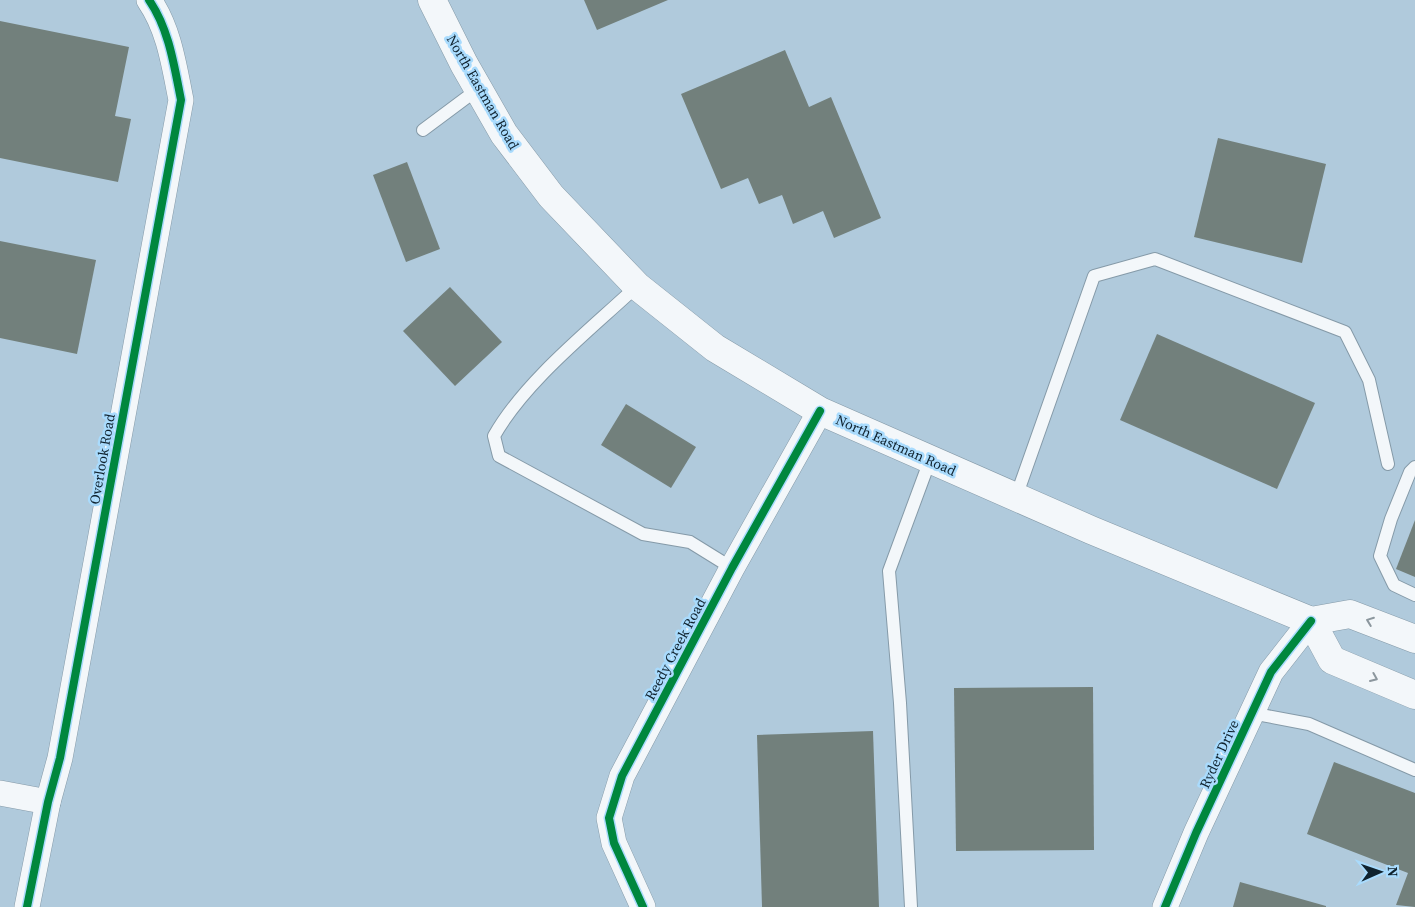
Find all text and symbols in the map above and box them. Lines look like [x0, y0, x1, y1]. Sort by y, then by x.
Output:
street label: North Eastman Road [442, 31, 524, 153]
street label: North Eastman Road [833, 410, 959, 481]
street label: Overlook Road [84, 412, 120, 506]
street label: Reedy Creek Road [640, 594, 710, 704]
one-way arrow [1366, 617, 1375, 627]
one-way arrow [1369, 671, 1378, 682]
street label: Ryder Drive [1194, 716, 1244, 792]
north arrow [1355, 847, 1405, 897]
text: N [1383, 866, 1403, 877]

